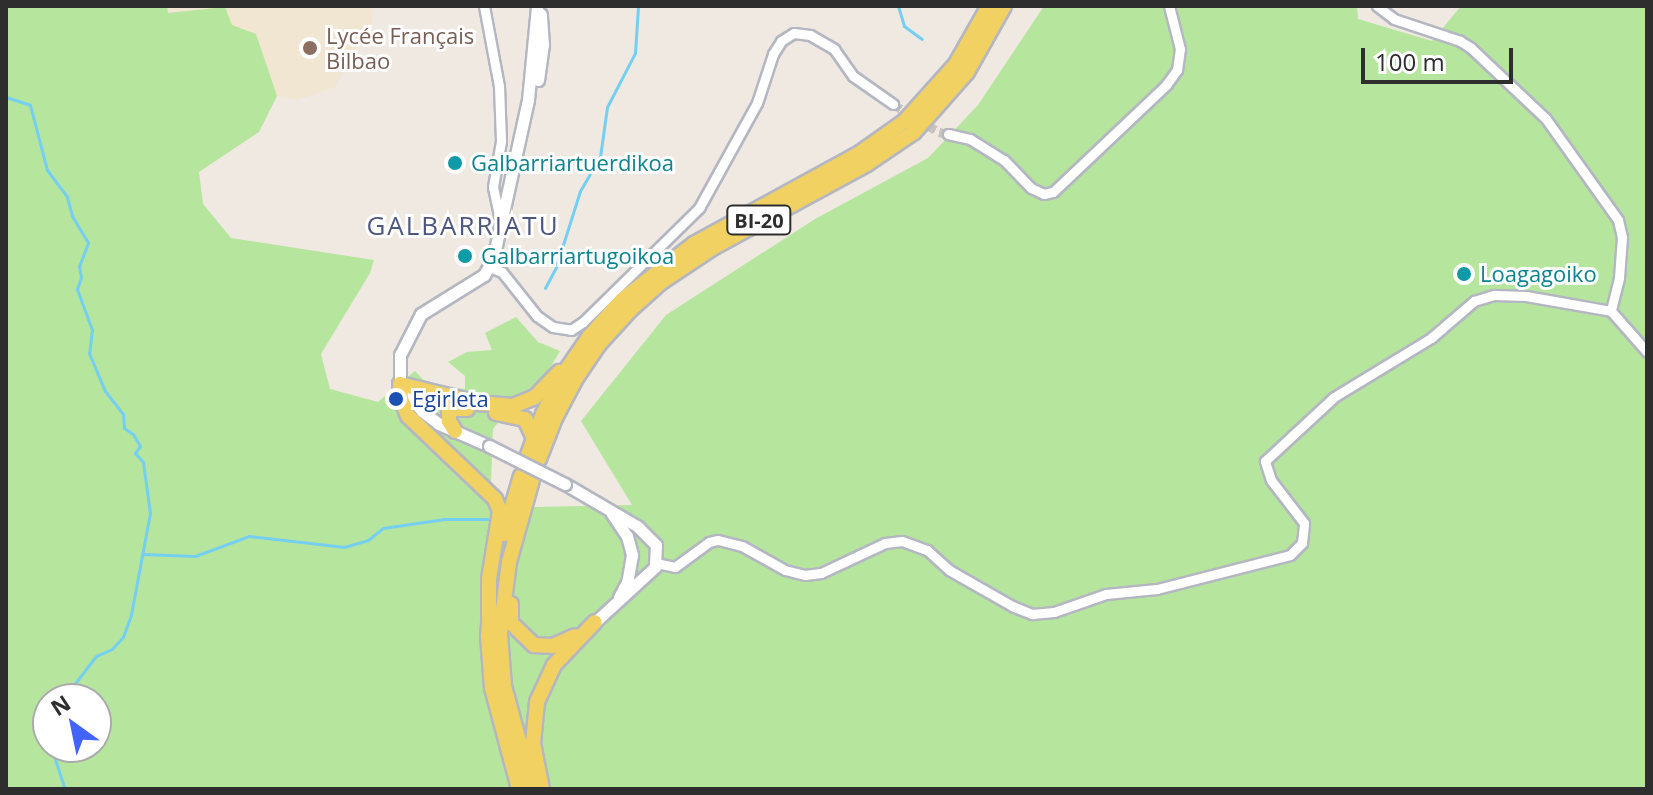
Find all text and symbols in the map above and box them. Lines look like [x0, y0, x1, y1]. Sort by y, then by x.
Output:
place label: Lycée Français Bilbao [326, 22, 474, 74]
scale bar [1365, 32, 1517, 82]
marker: Lycée Français Bilbao [301, 39, 319, 57]
text: 100 m [1375, 45, 1445, 78]
place label: Galbarriartuerdikoa [471, 150, 674, 176]
marker: Galbarriartuerdikoa [446, 154, 464, 172]
road number: BI-20 [725, 204, 793, 236]
district label: GALBARRIATU [366, 210, 560, 242]
place label: Galbarriartugoikoa [481, 243, 674, 269]
marker: Galbarriartugoikoa [456, 247, 474, 265]
place label: Loagagoiko [1480, 261, 1597, 287]
marker: Loagagoiko [1455, 265, 1473, 283]
place label: Egirleta [412, 386, 489, 412]
marker: Egirleta [387, 390, 405, 408]
north arrow [32, 683, 112, 763]
text: N [44, 687, 76, 722]

